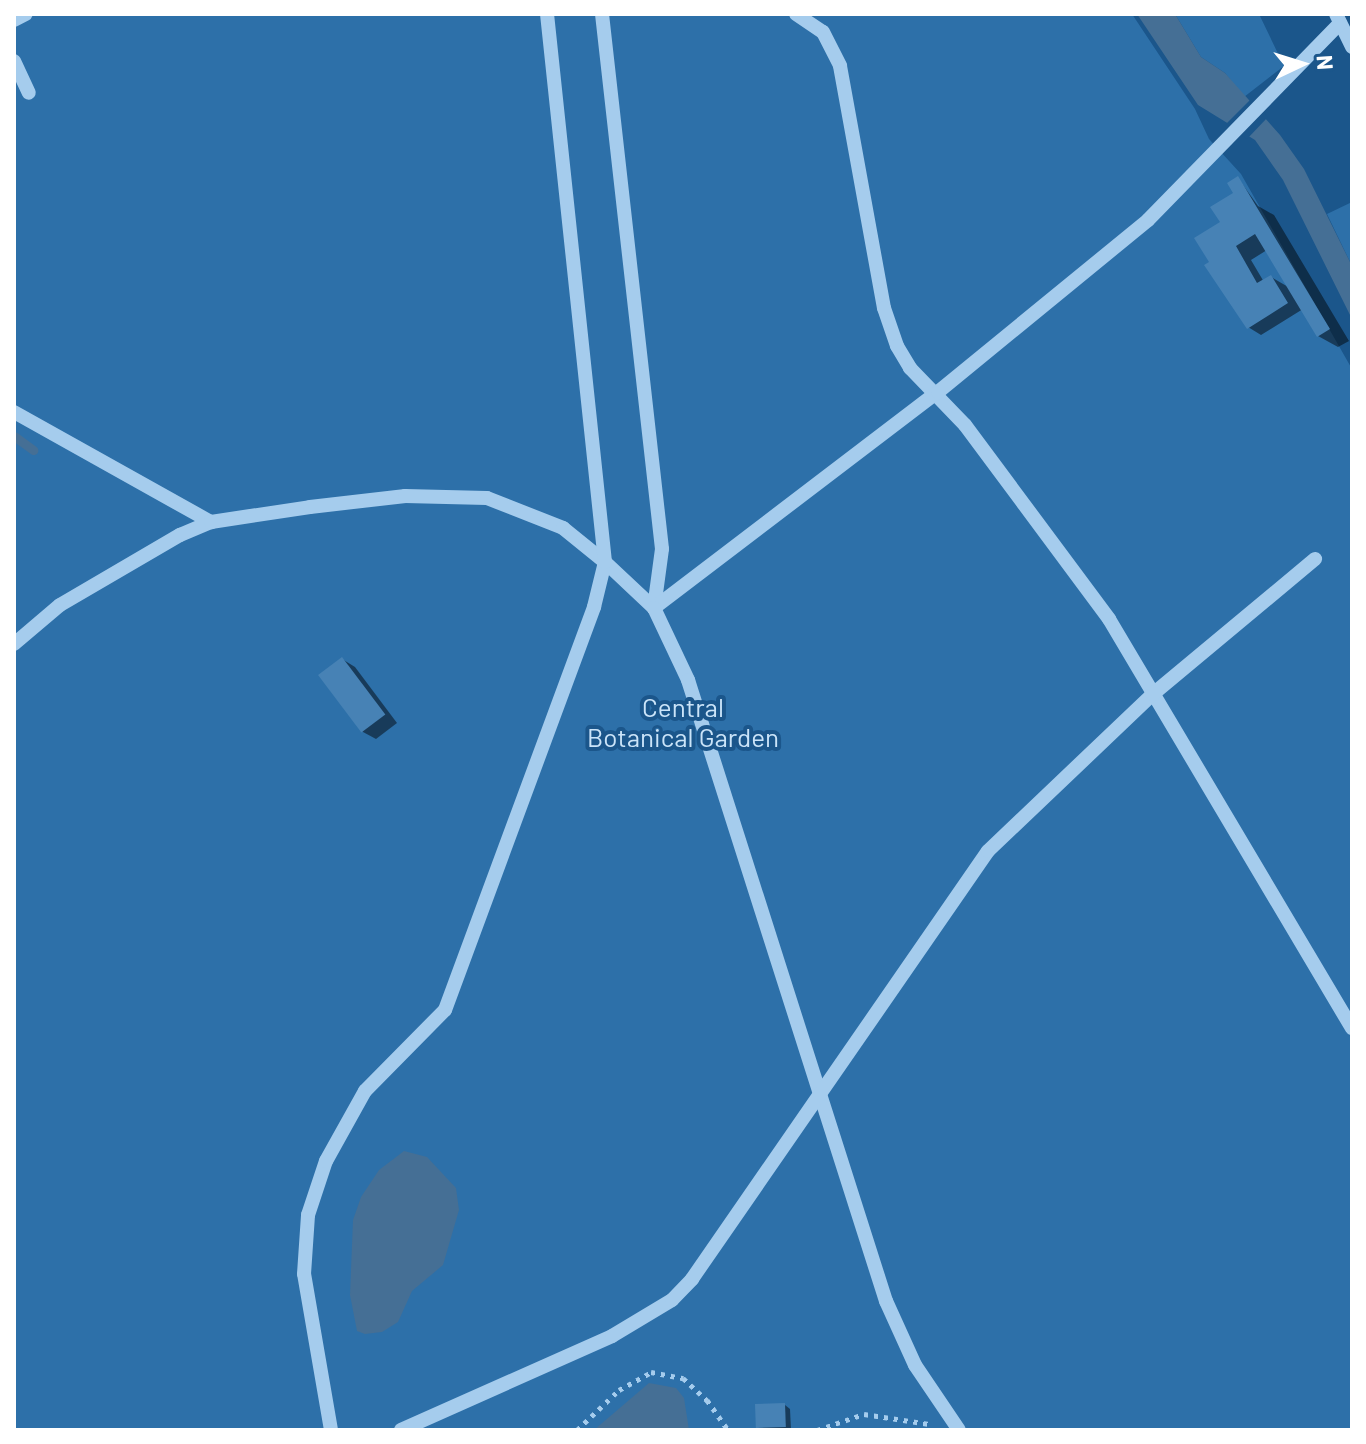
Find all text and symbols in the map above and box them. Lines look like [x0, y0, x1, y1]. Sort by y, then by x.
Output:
north arrow [1262, 24, 1342, 104]
text: N [1312, 54, 1339, 71]
park label: Central Botanical Garden [587, 691, 779, 752]

